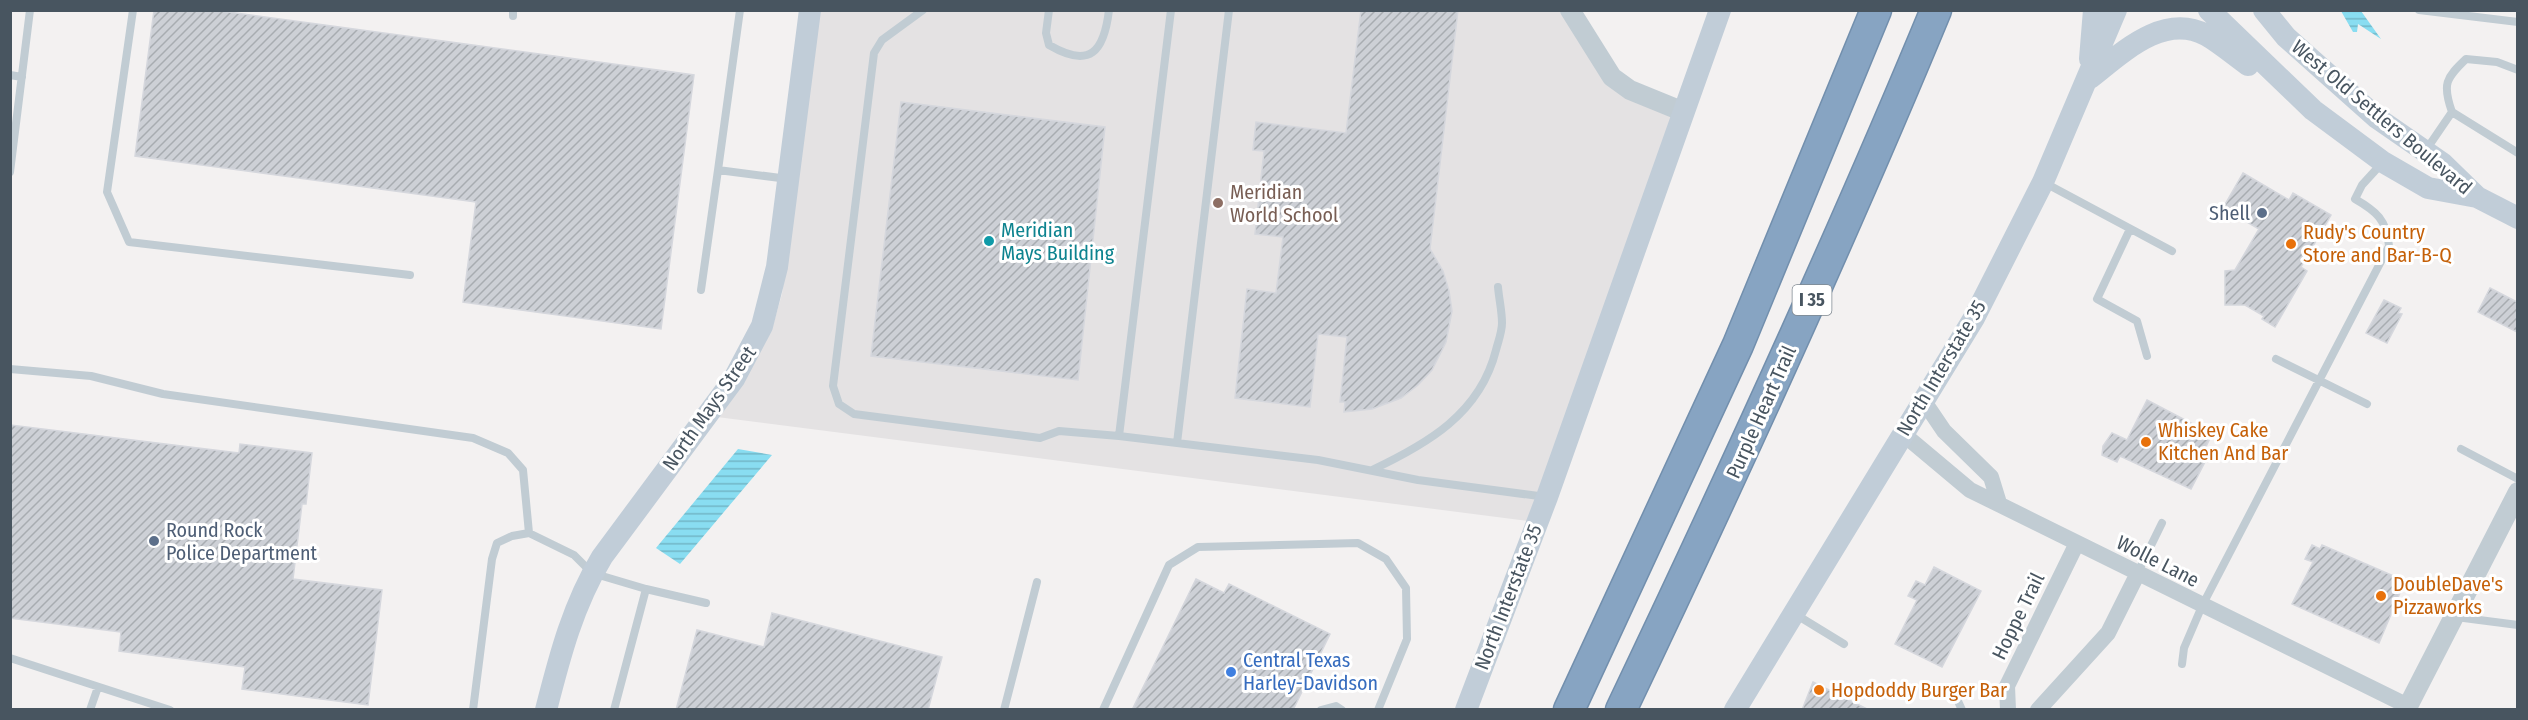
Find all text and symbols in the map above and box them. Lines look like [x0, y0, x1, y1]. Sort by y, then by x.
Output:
street label: West Old Settlers Boulevard [2287, 35, 2477, 199]
place label: Meridian World School [1230, 180, 1338, 227]
marker: Meridian World School [1211, 196, 1225, 210]
place label: Shell [2209, 201, 2250, 225]
marker: Shell [2255, 206, 2269, 220]
place label: Meridian Mays Building [1001, 218, 1115, 265]
place label: Rudy's Country Store and Bar-B-Q [2303, 220, 2452, 267]
marker: Meridian Mays Building [982, 234, 996, 248]
marker: Rudy's Country Store and Bar-B-Q [2284, 237, 2298, 251]
road number: I 35 [1792, 285, 1832, 315]
street label: North Interstate 35 [1891, 296, 1991, 440]
street label: North Mays Street [657, 341, 761, 475]
street label: Purple Heart Trail [1721, 342, 1801, 482]
place label: Whiskey Cake Kitchen And Bar [2158, 418, 2288, 465]
marker: Whiskey Cake Kitchen And Bar [2139, 435, 2153, 449]
place label: Round Rock Police Department [166, 518, 318, 565]
street label: North Interstate 35 [1469, 521, 1547, 673]
street label: Wolle Lane [2113, 530, 2203, 592]
marker: Round Rock Police Department [147, 534, 161, 548]
street label: Hoppe Trail [1987, 569, 2049, 663]
place label: DoubleDave's Pizzaworks [2393, 572, 2503, 619]
marker: DoubleDave's Pizzaworks [2374, 589, 2388, 603]
place label: Central Texas Harley-Davidson [1243, 648, 1378, 695]
marker: Central Texas Harley-Davidson [1224, 665, 1238, 679]
place label: Hopdoddy Burger Bar [1831, 678, 2007, 702]
marker: Hopdoddy Burger Bar [1812, 683, 1826, 697]

